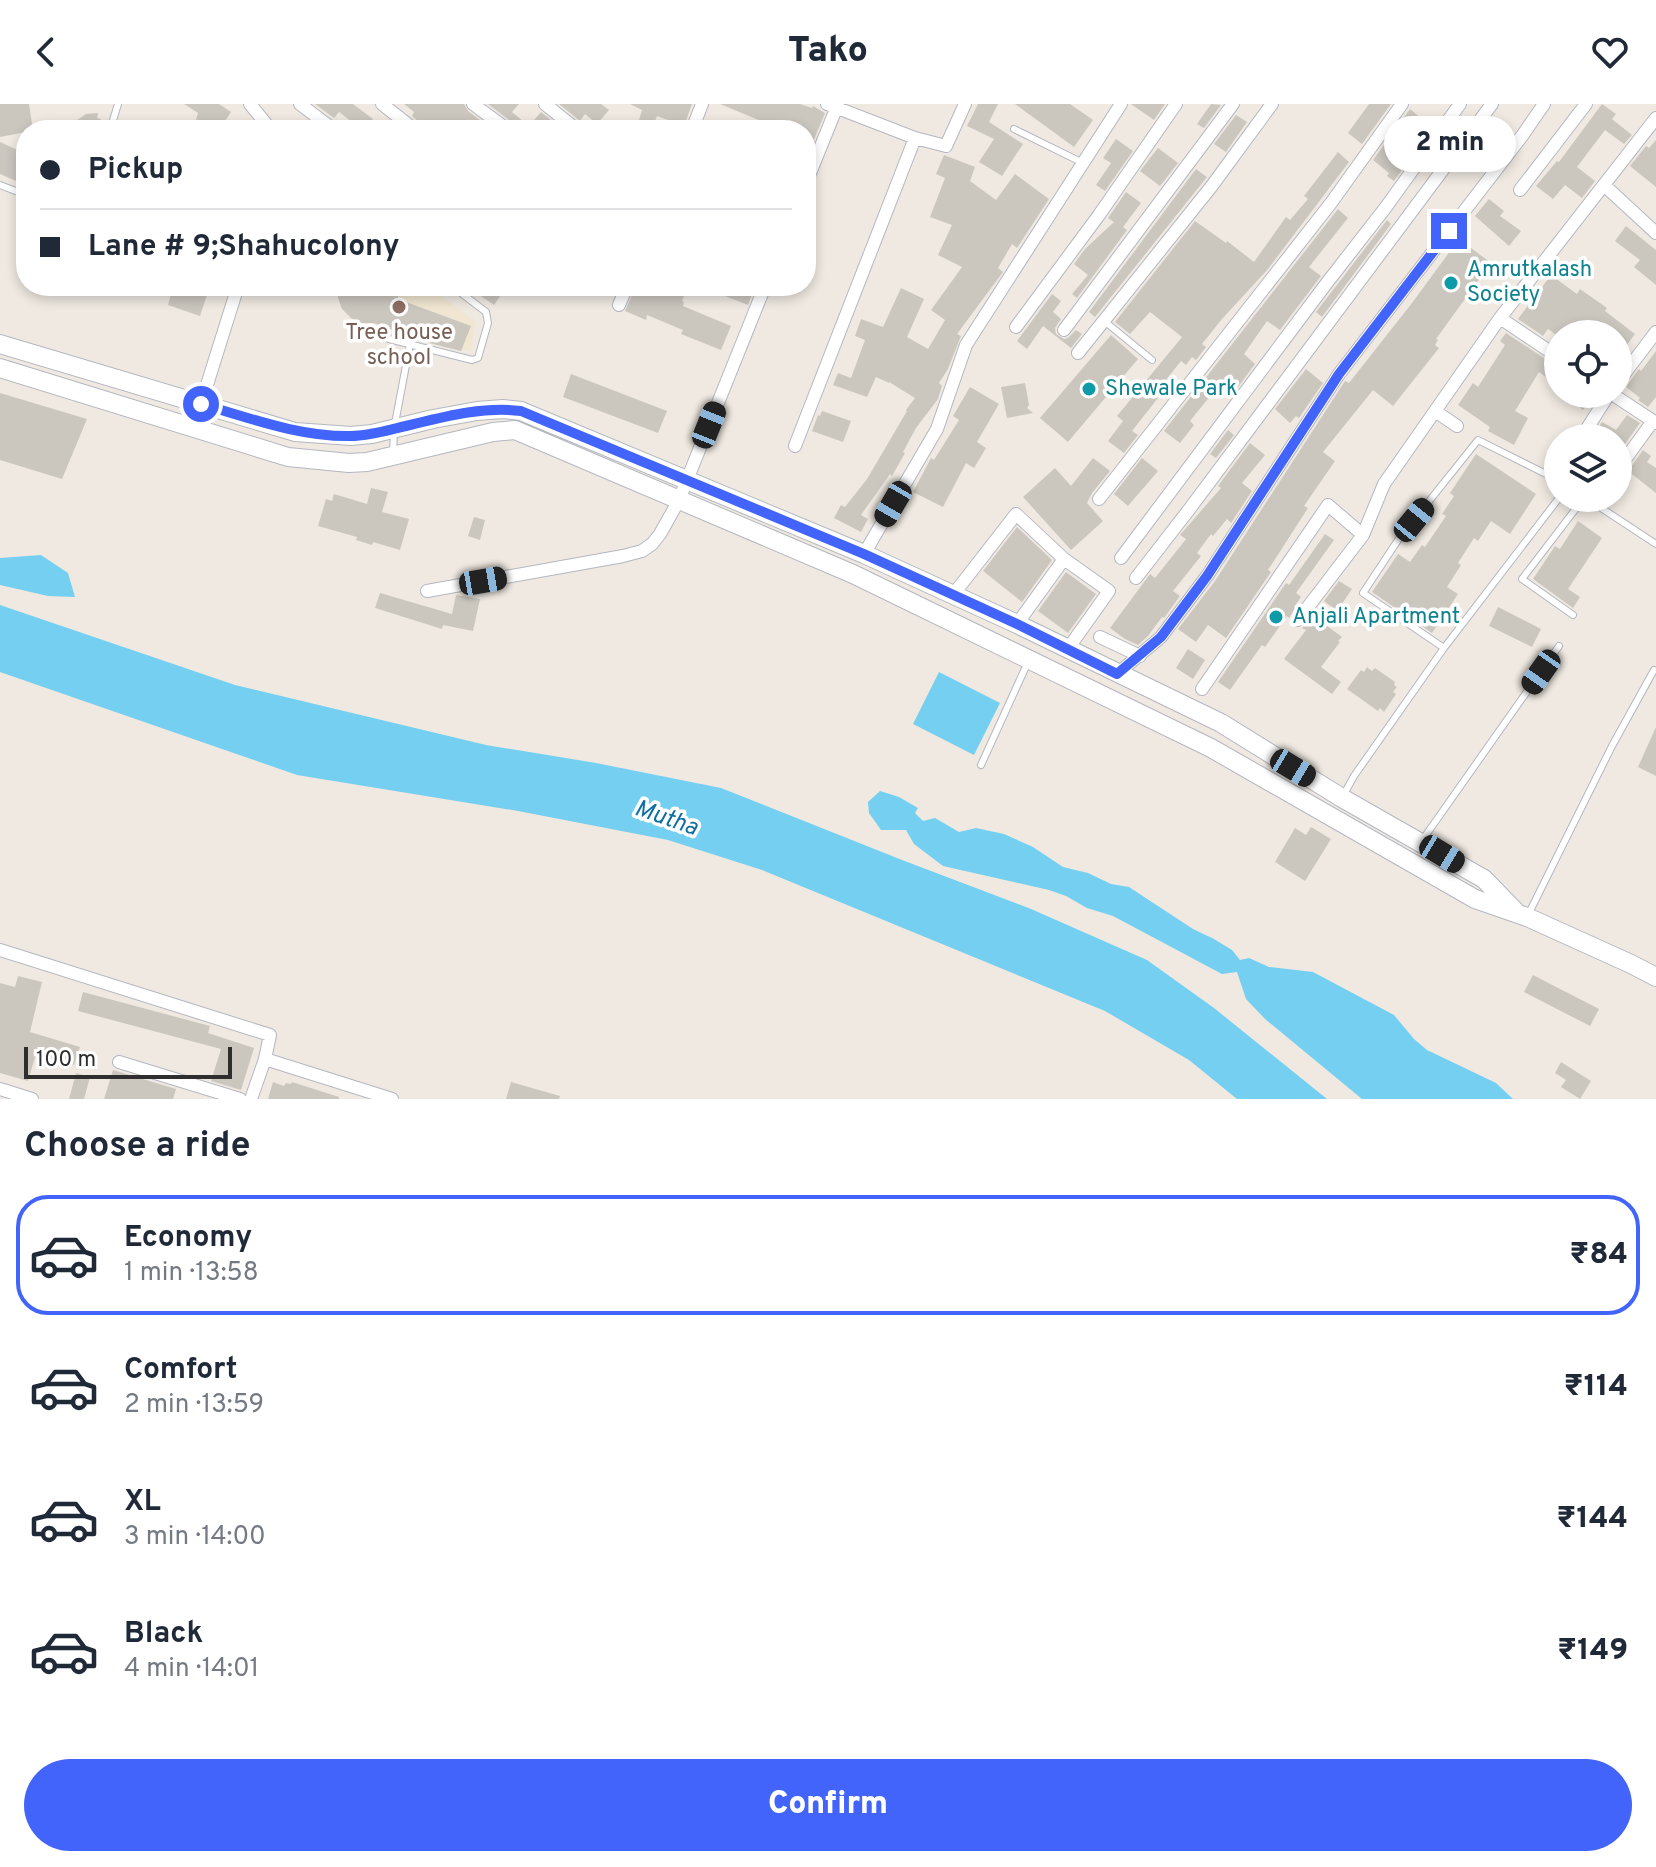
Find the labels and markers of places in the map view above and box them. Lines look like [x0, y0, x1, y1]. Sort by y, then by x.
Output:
place label: Amrutkalash Society [1467, 257, 1592, 309]
marker: Amrutkalash Society [1442, 274, 1460, 292]
marker: Tree house school [390, 298, 408, 316]
place label: Tree house school [345, 320, 453, 372]
place label: Shewale Park [1105, 376, 1238, 403]
marker: Shewale Park [1080, 380, 1098, 398]
place label: Anjali Apartment [1292, 604, 1460, 631]
marker: Anjali Apartment [1267, 608, 1285, 626]

